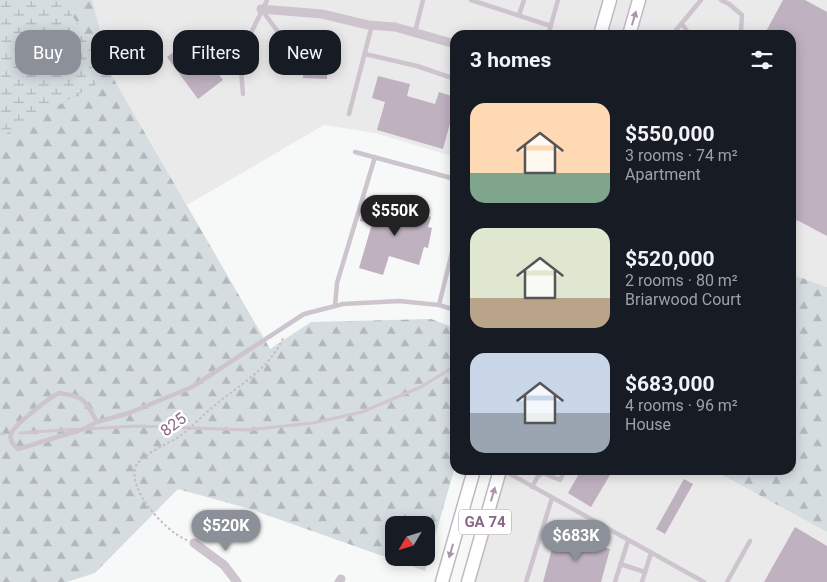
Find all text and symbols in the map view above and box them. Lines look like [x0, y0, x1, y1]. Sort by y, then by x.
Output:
one-way arrow [630, 10, 638, 25]
chip: Buy [15, 30, 81, 75]
chip: Rent [91, 30, 163, 75]
chip: Filters [173, 30, 259, 75]
chip: New [269, 30, 341, 75]
icon: filters [748, 46, 776, 74]
text: 3 homes [470, 48, 551, 72]
text: $550,000 [625, 122, 715, 146]
icon: home [510, 123, 570, 183]
text: 3 rooms · 74 m² [625, 146, 738, 165]
text: Apartment [625, 165, 701, 184]
pin: $550K [360, 194, 430, 237]
text: $550K [372, 201, 418, 220]
text: $520,000 [625, 247, 715, 271]
icon: home [510, 248, 570, 308]
text: 2 rooms · 80 m² [625, 271, 738, 290]
text: Briarwood Court [625, 290, 741, 309]
text: $683,000 [625, 372, 715, 396]
icon: home [510, 373, 570, 433]
text: 4 rooms · 96 m² [625, 396, 738, 415]
street label: 825 [157, 409, 190, 440]
text: House [625, 415, 671, 434]
one-way arrow [490, 486, 498, 501]
pin: $520K [191, 510, 261, 552]
road number: GA 74 [459, 510, 511, 534]
text: $520K [203, 516, 249, 535]
north arrow [385, 516, 435, 566]
map controls [385, 516, 435, 566]
pin: $683K [541, 520, 611, 562]
text: $683K [553, 526, 599, 545]
one-way arrow [446, 543, 454, 558]

